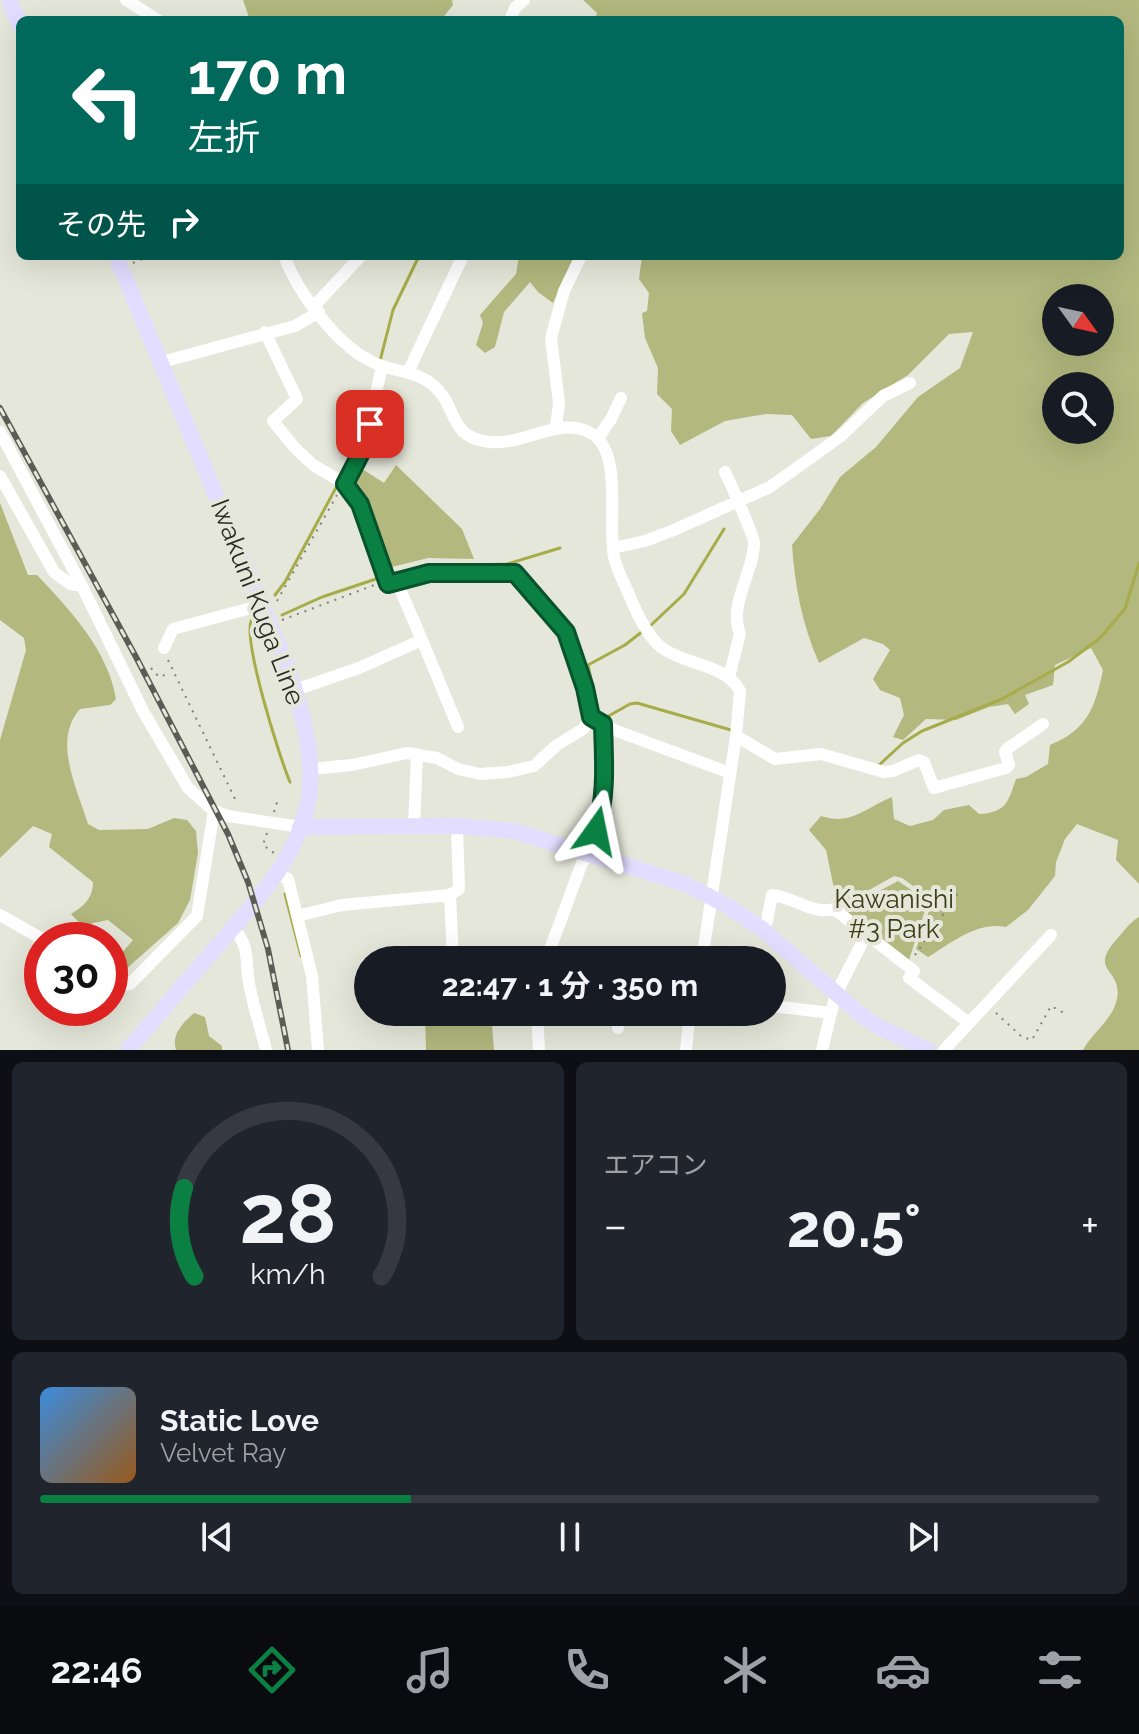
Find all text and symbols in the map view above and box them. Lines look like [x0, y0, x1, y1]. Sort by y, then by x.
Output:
text: 170 m [188, 41, 347, 107]
icon: left [56, 48, 160, 152]
text: 左折 [188, 116, 260, 158]
icon: right [162, 200, 206, 244]
text: その先 [56, 207, 146, 242]
north arrow [1042, 284, 1114, 356]
map controls [1042, 284, 1114, 444]
button: search [1042, 372, 1114, 444]
pin [336, 390, 404, 458]
icon: arrive [348, 402, 392, 446]
street label: Iwakuni Kuga Line [205, 495, 311, 709]
position arrow [554, 789, 638, 873]
park label: Kawanishi #3 Park [834, 884, 954, 944]
speed limit sign: 30 [24, 922, 128, 1026]
text: 22:47 · 1 分 · 350 m [442, 968, 698, 1003]
text: エアコン [604, 1150, 708, 1180]
text: 28 [239, 1165, 336, 1262]
text: 20.5° [787, 1191, 921, 1261]
text: − [604, 1200, 627, 1251]
text: + [1081, 1200, 1099, 1251]
text: km/h [250, 1257, 325, 1291]
text: Static Love [160, 1403, 319, 1438]
text: Velvet Ray [160, 1438, 286, 1468]
icon: previous [195, 1515, 239, 1559]
icon: pause [548, 1515, 592, 1559]
icon: next [901, 1515, 945, 1559]
icon: directions [244, 1642, 300, 1698]
icon: music [402, 1642, 458, 1698]
icon: phone [559, 1642, 615, 1698]
icon: climate [717, 1642, 773, 1698]
icon: car [875, 1642, 931, 1698]
icon: filters [1032, 1642, 1088, 1698]
text: 22:46 [51, 1649, 143, 1691]

